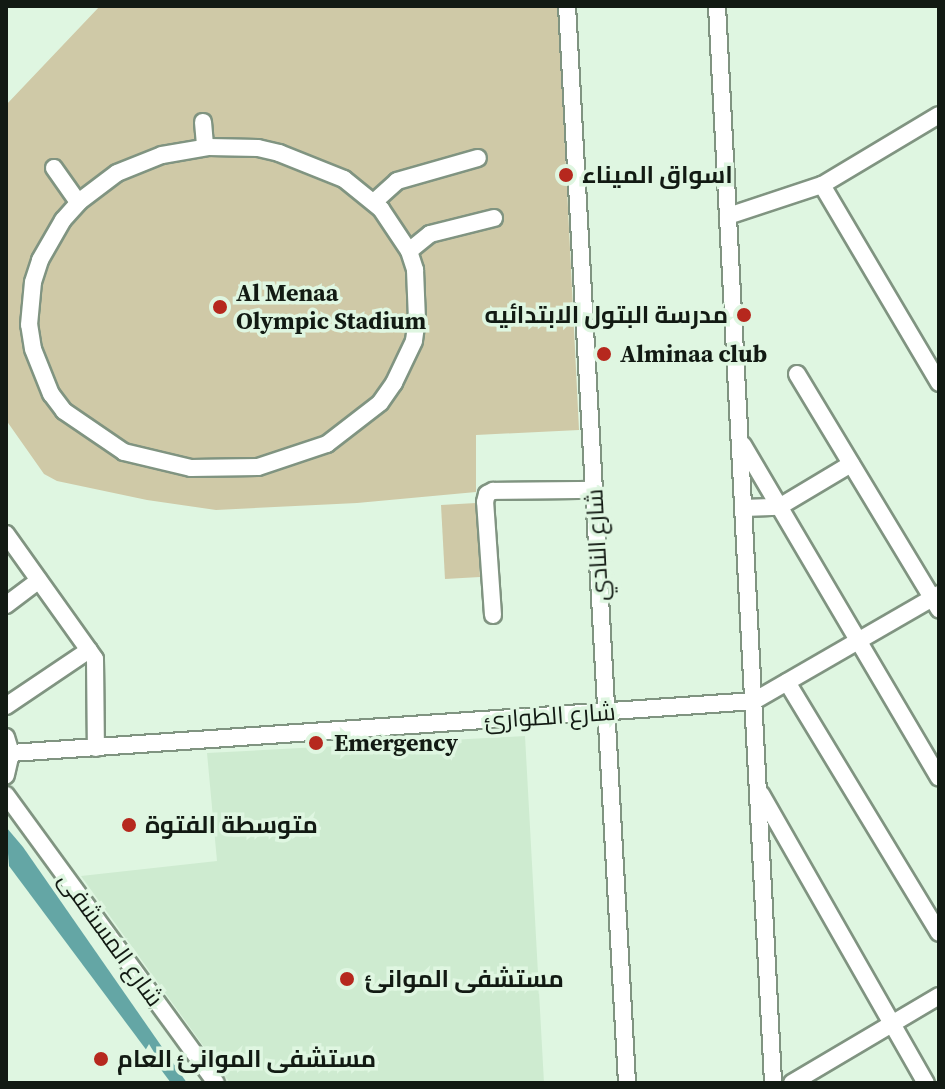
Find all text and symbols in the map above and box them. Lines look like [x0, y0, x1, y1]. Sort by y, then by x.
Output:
place label: اسواق الميناء [582, 161, 733, 189]
marker: اسواق الميناء [557, 166, 575, 184]
place label: Al Menaa Olympic Stadium [236, 279, 426, 335]
marker: Al Menaa Olympic Stadium [211, 298, 229, 316]
place label: مدرسة البتول الابتدائيه [485, 301, 728, 329]
marker: مدرسة البتول الابتدائيه [735, 306, 753, 324]
place label: Alminaa club [620, 340, 767, 368]
marker: Alminaa club [595, 345, 613, 363]
street label: شارع النادي [580, 488, 614, 602]
street label: شارع الطوارئ [484, 697, 616, 735]
place label: Emergency [334, 729, 458, 757]
marker: Emergency [305, 732, 327, 754]
place label: متوسطة الفتوة [145, 811, 318, 839]
marker: متوسطة الفتوة [120, 816, 138, 834]
street label: شارع المسشفى [53, 866, 169, 1012]
place label: مستشفى الموانئ [365, 965, 564, 993]
marker: مستشفى الموانئ [336, 968, 358, 990]
place label: مستشفى الموانئ العام [117, 1045, 376, 1073]
marker: مستشفى الموانئ العام [92, 1050, 110, 1068]

